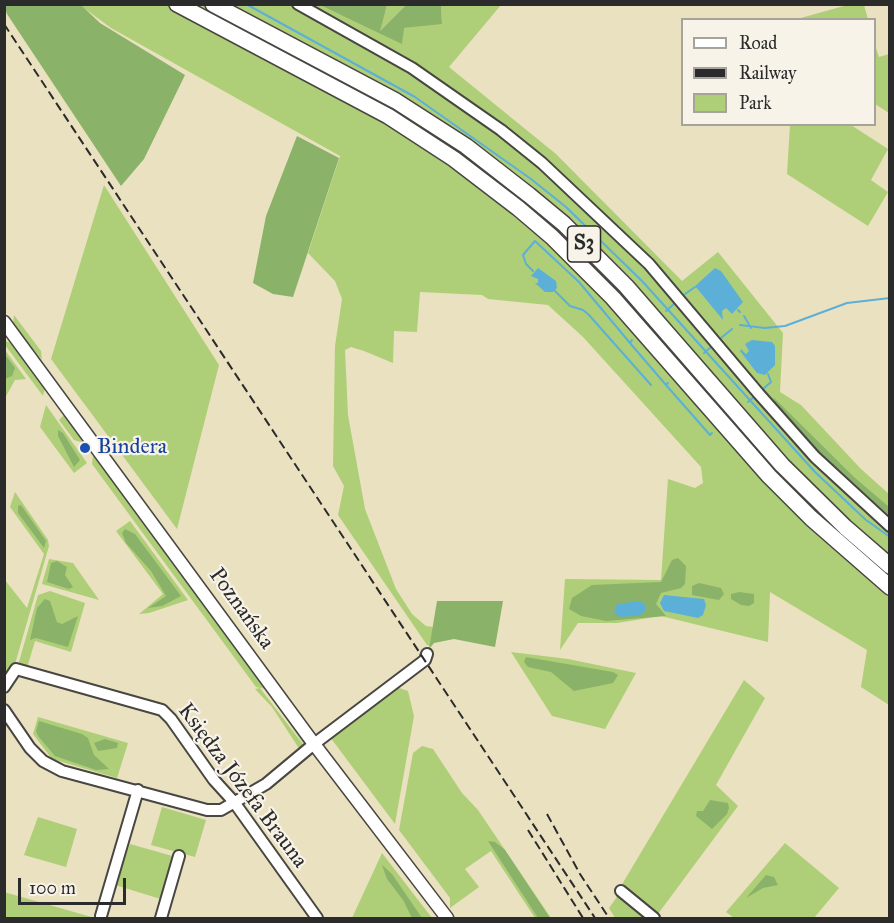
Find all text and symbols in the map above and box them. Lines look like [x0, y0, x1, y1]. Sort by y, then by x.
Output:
legend [681, 18, 876, 126]
text: Road [739, 32, 777, 54]
text: Railway [739, 62, 796, 84]
text: Park [739, 92, 772, 114]
road number: S3 [568, 226, 600, 262]
place label: Bindera [97, 435, 167, 461]
marker: Bindera [78, 441, 92, 455]
street label: Poznańska [203, 563, 279, 655]
street label: Księdza Józefa Brauna [171, 698, 313, 874]
scale bar [21, 866, 129, 904]
text: 100 m [29, 877, 76, 899]

